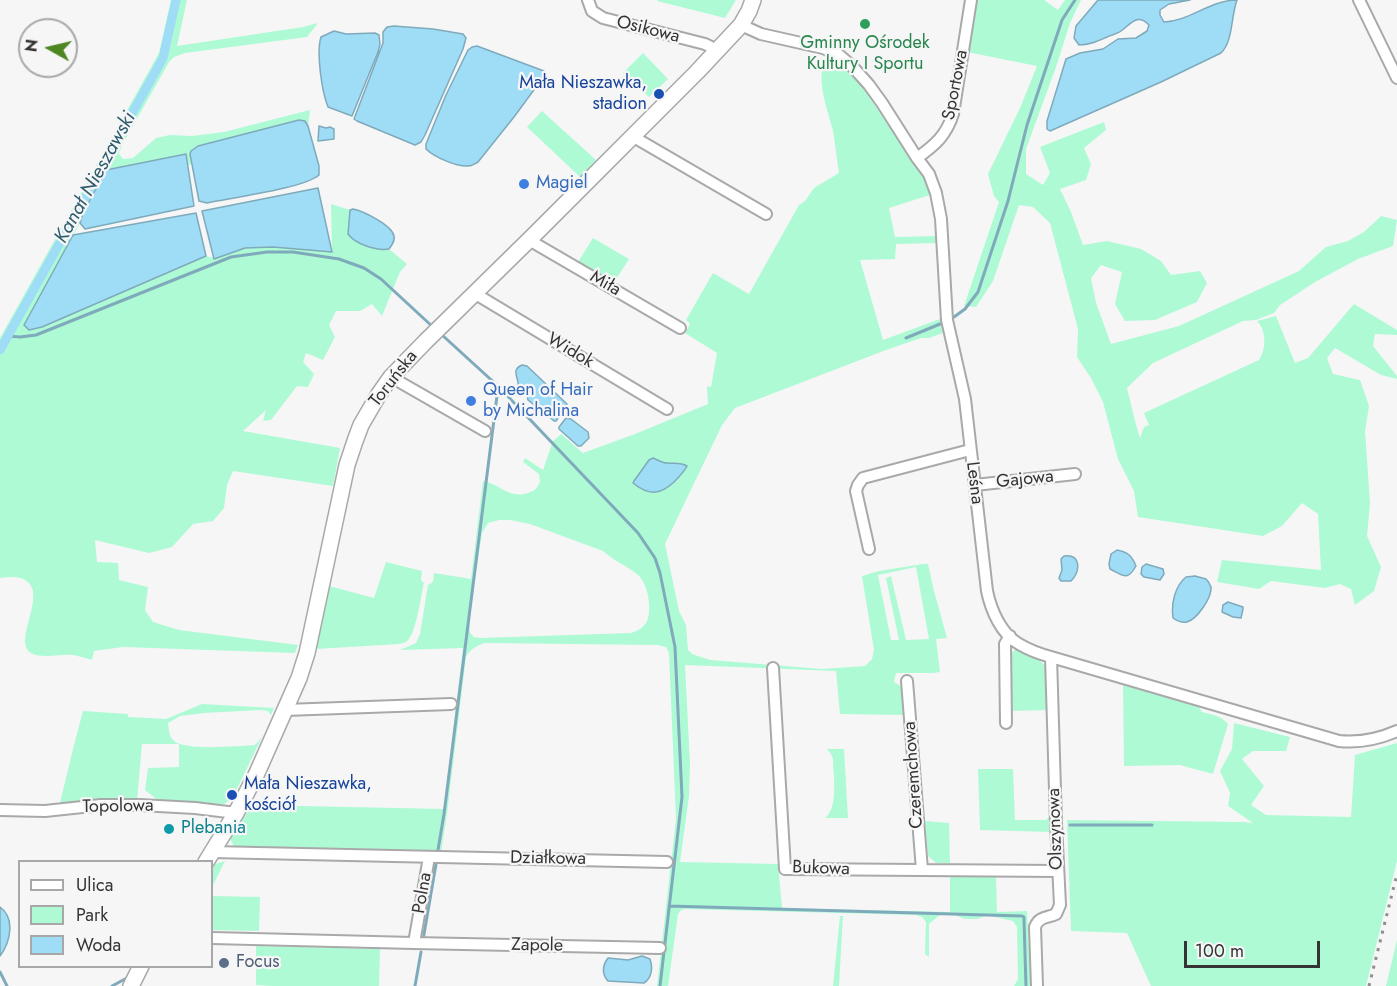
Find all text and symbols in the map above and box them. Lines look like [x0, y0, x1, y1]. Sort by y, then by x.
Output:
street label: Osikowa [614, 12, 682, 48]
marker: Gminny Ośrodek Kultury I Sportu [858, 17, 872, 31]
north arrow [18, 18, 78, 78]
place label: Gminny Ośrodek Kultury I Sportu [800, 33, 930, 76]
text: N [19, 38, 44, 54]
street label: Sportowa [939, 48, 973, 122]
place label: Mała Nieszawka, stadion [519, 73, 647, 116]
marker: Mała Nieszawka, stadion [652, 87, 666, 101]
water label: Kanał Nieszawski [50, 108, 142, 248]
place label: Magiel [536, 173, 588, 195]
marker: Magiel [517, 177, 531, 191]
street label: Miła [586, 267, 624, 301]
street label: Widok [543, 329, 597, 373]
street label: Toruńska [365, 347, 423, 411]
place label: Queen of Hair by Michalina [483, 380, 593, 422]
marker: Queen of Hair by Michalina [464, 394, 478, 408]
street label: Leśna [961, 460, 987, 506]
street label: Gajowa [995, 466, 1055, 494]
street label: Czeremchowa [899, 721, 929, 829]
place label: Mała Nieszawka, kościół [244, 774, 372, 816]
marker: Mała Nieszawka, kościół [225, 788, 239, 802]
street label: Olszynowa [1044, 788, 1068, 870]
street label: Topolowa [82, 796, 154, 818]
place label: Plebania [181, 818, 246, 840]
marker: Plebania [162, 822, 176, 836]
street label: Działkowa [510, 848, 586, 870]
street label: Bukowa [792, 857, 850, 881]
legend [18, 860, 213, 968]
street label: Polna [409, 871, 437, 915]
text: Ulica [76, 872, 113, 898]
text: Park [76, 902, 108, 928]
scale bar [1187, 929, 1324, 967]
text: Woda [76, 932, 121, 958]
street label: Zapole [511, 935, 563, 957]
text: 100 m [1195, 938, 1244, 964]
place label: Focus [236, 952, 280, 974]
marker: Focus [217, 956, 231, 970]

